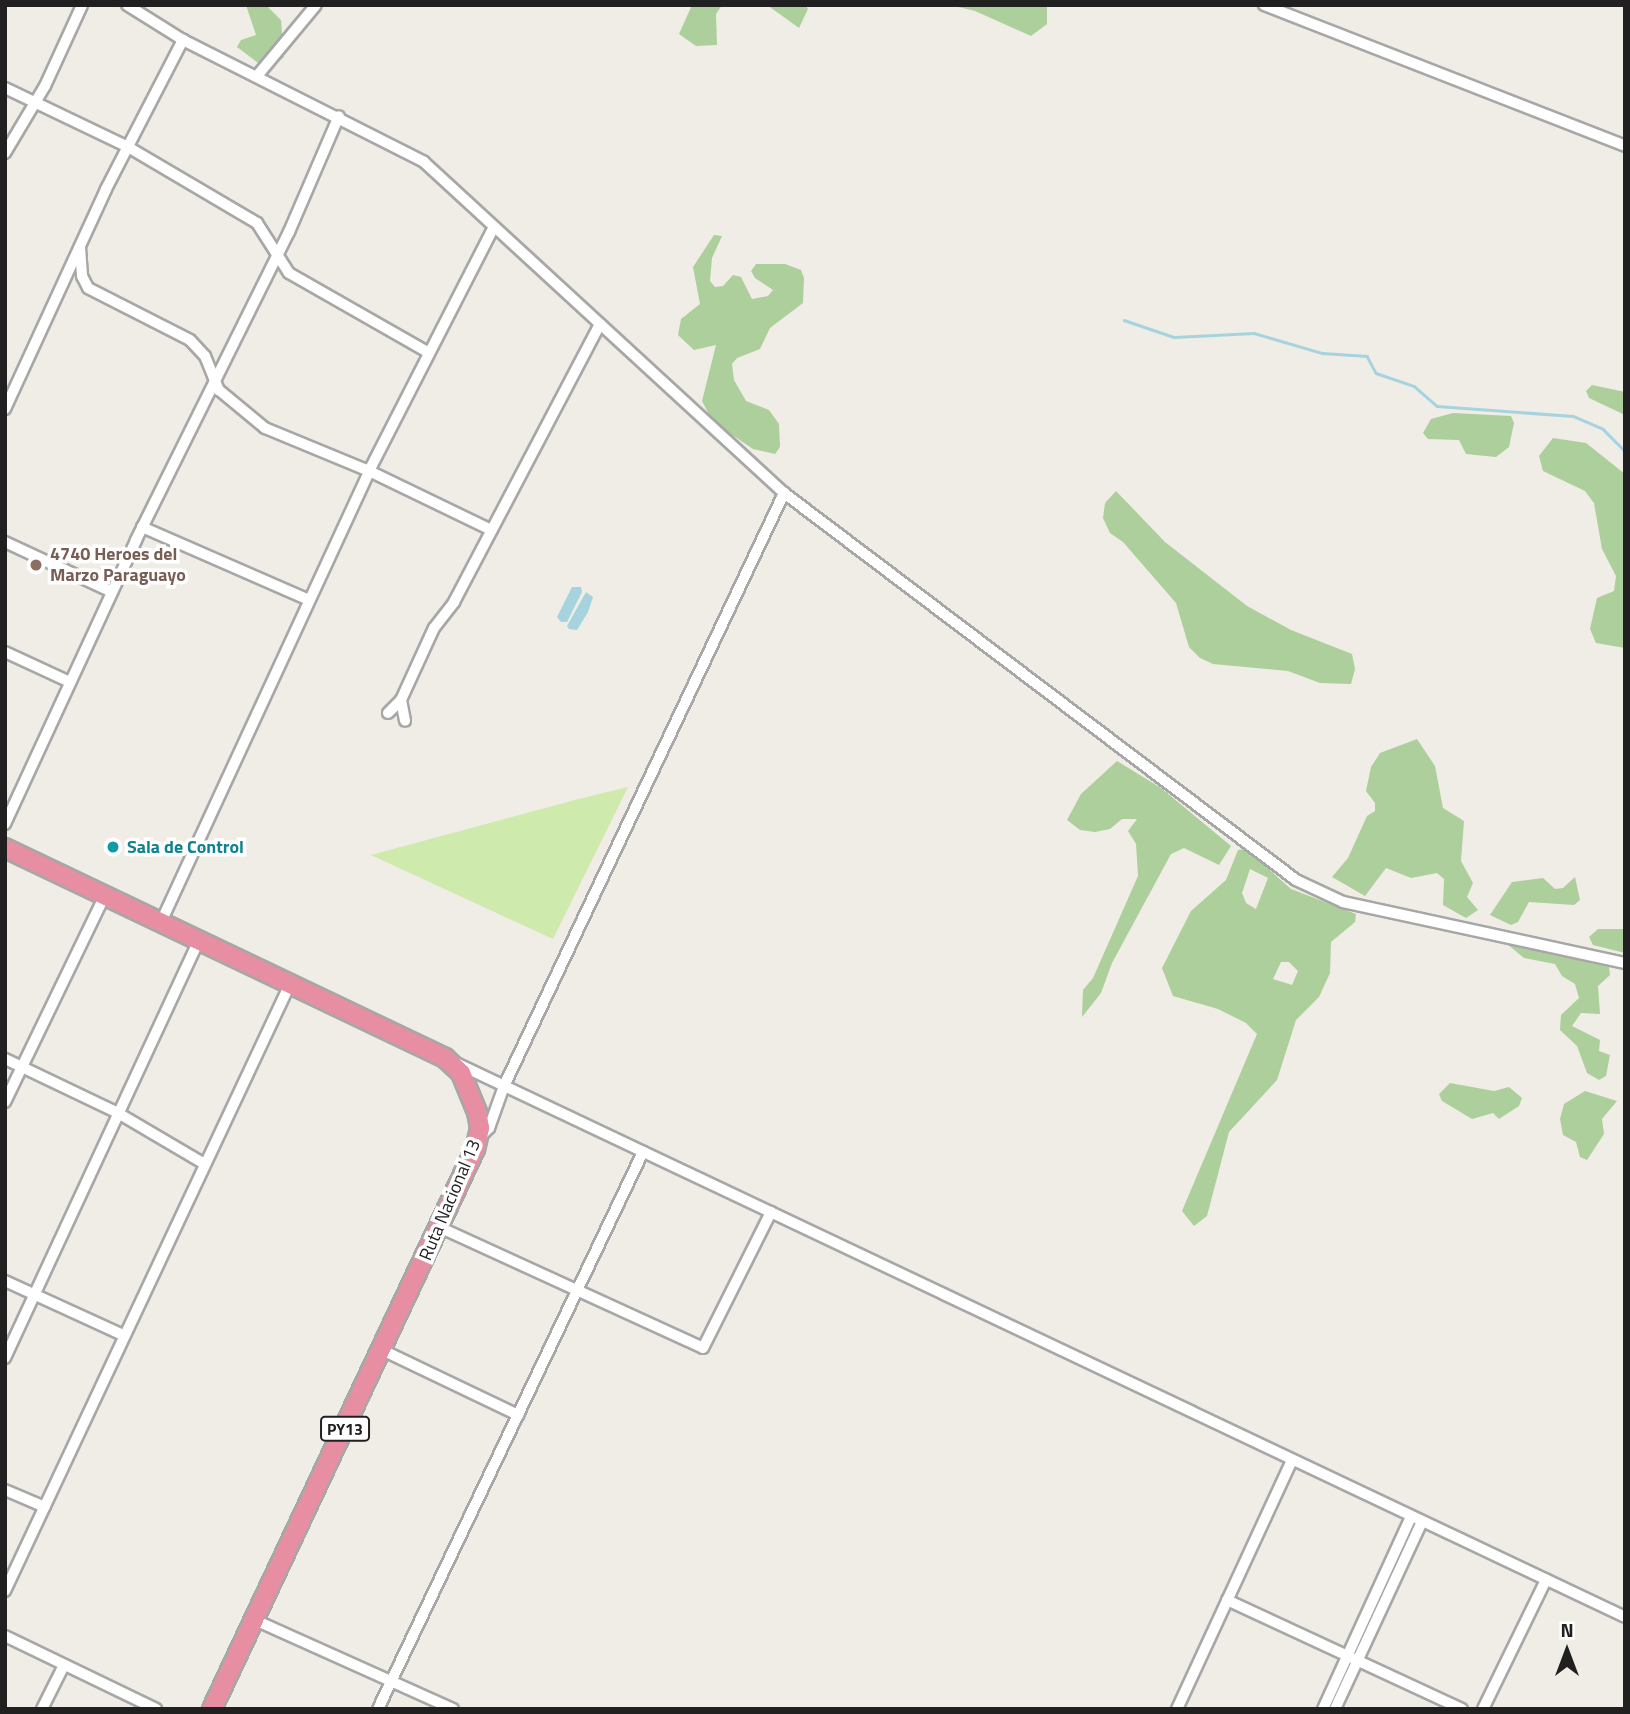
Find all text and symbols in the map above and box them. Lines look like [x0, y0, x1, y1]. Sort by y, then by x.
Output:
place label: 4740 Heroes del Marzo Paraguayo [50, 544, 186, 586]
marker: 4740 Heroes del Marzo Paraguayo [28, 557, 44, 573]
place label: Sala de Control [127, 836, 244, 858]
marker: Sala de Control [105, 839, 121, 855]
street label: Ruta Nacional 13 [415, 1136, 485, 1264]
road number: PY13 [319, 1416, 371, 1442]
text: N [1560, 1615, 1574, 1644]
north arrow [1532, 1616, 1602, 1686]

